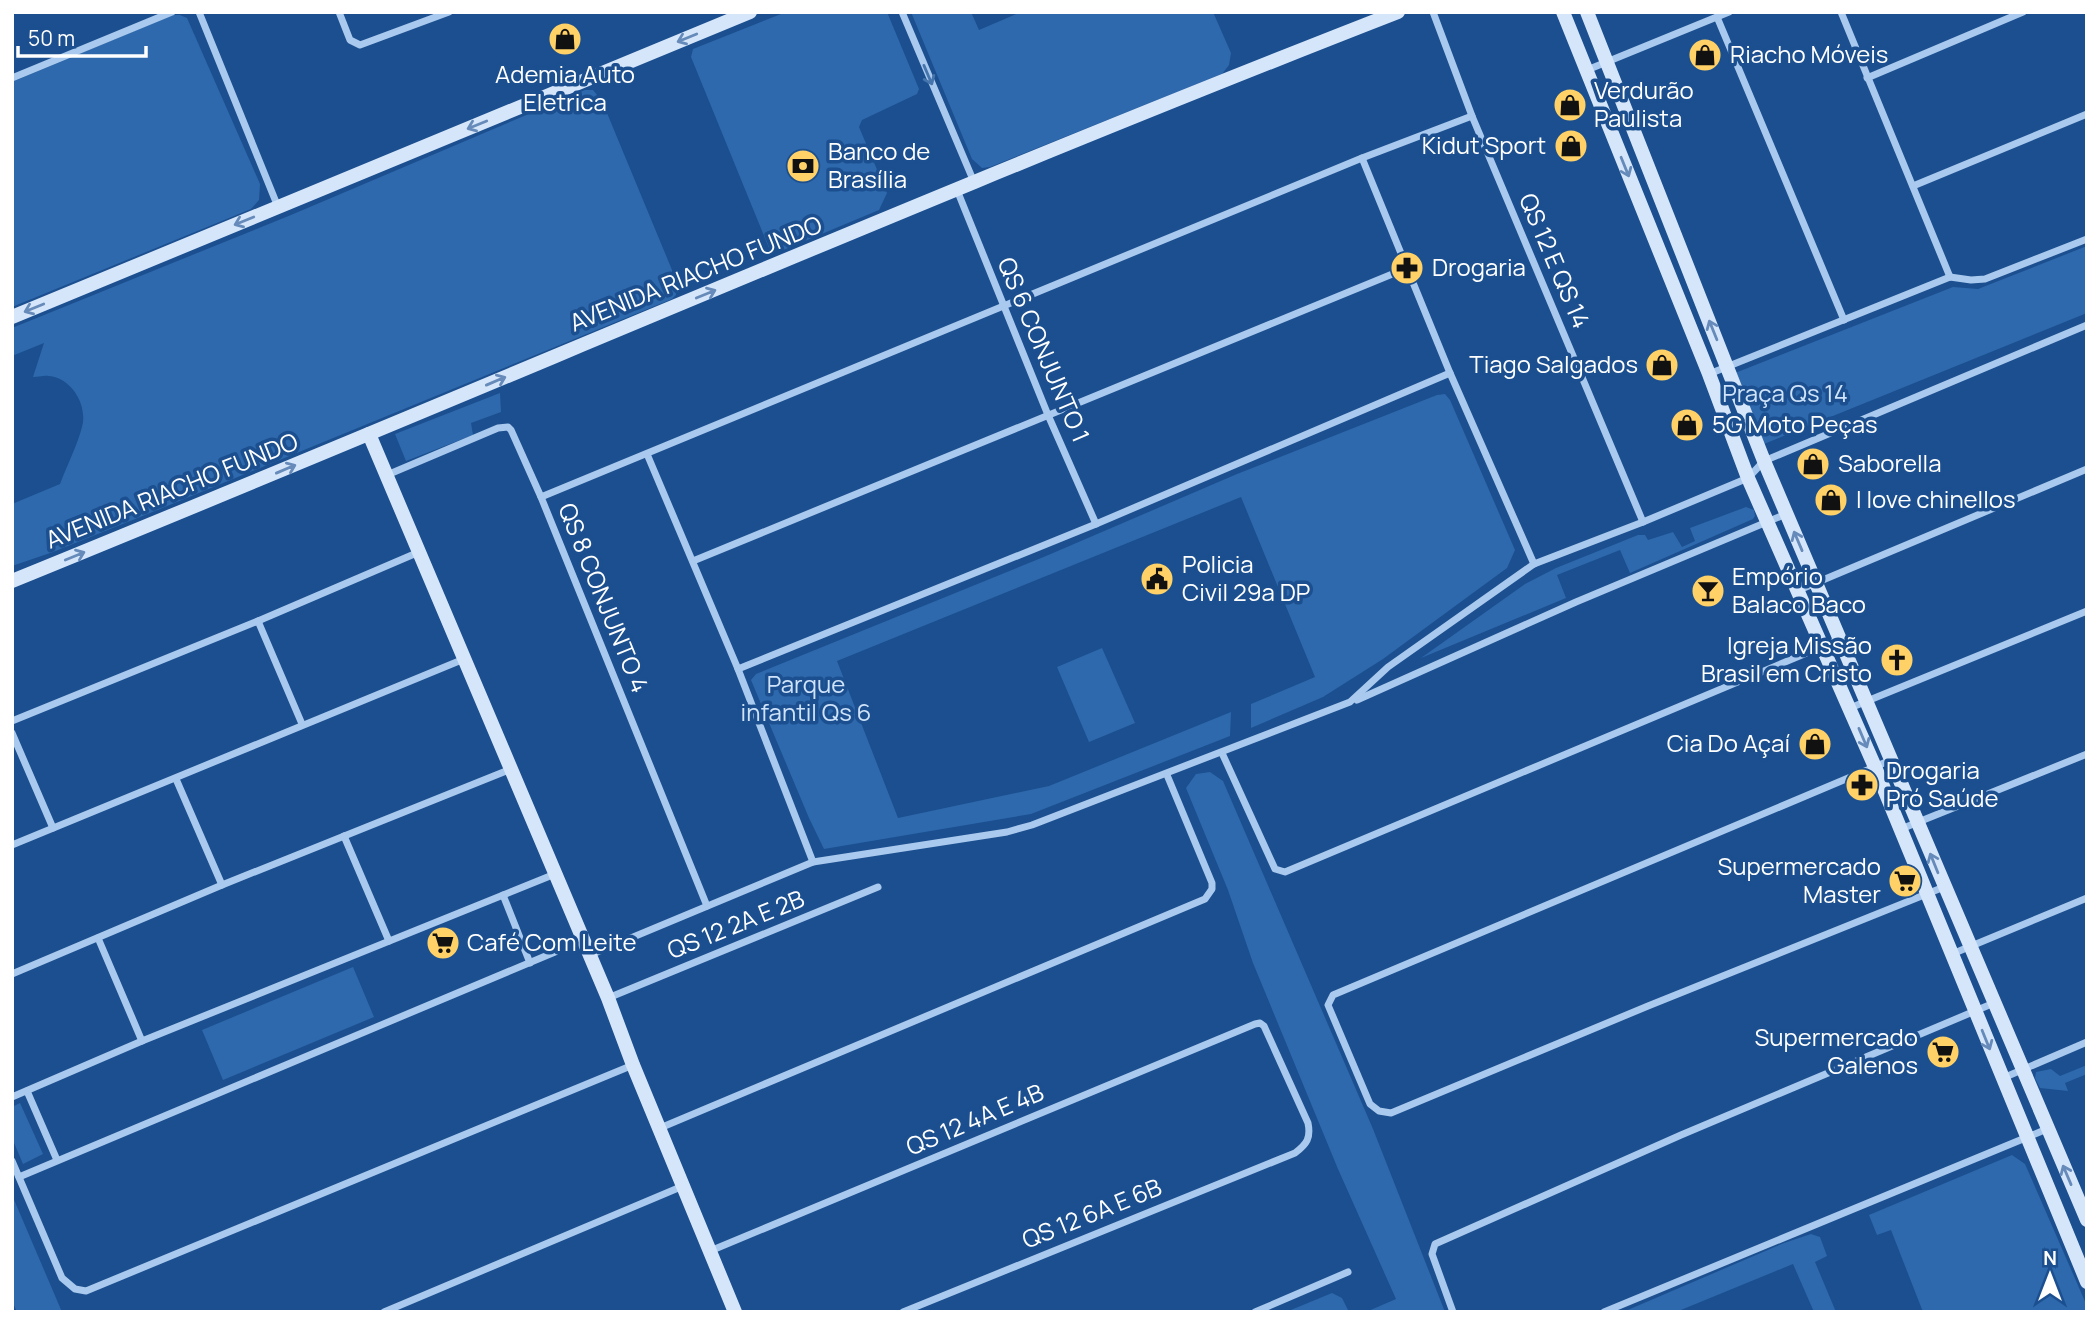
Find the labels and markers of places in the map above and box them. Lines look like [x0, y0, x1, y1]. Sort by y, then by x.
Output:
shop icon: Ademia Auto Eletrica [546, 20, 584, 58]
shop icon: Riacho Móveis [1686, 36, 1724, 74]
place label: Riacho Móveis [1730, 37, 1888, 70]
place label: Ademia Auto Eletrica [495, 57, 635, 118]
place label: Verdurão Paulista [1594, 73, 1694, 134]
shop icon: Verdurão Paulista [1551, 86, 1589, 124]
shop icon: Kidut Sport [1552, 127, 1590, 165]
place label: Kidut Sport [1422, 128, 1546, 161]
place label: Banco de Brasília [828, 134, 930, 195]
bank icon: Banco de Brasília [784, 147, 822, 185]
pharmacy icon: Drogaria [1388, 249, 1426, 287]
place label: Drogaria [1432, 250, 1526, 283]
shop icon: Tiago Salgados [1643, 346, 1681, 384]
place label: Tiago Salgados [1469, 347, 1638, 380]
shop icon: 5G Moto Peças [1668, 406, 1706, 444]
place label: 5G Moto Peças [1712, 407, 1878, 440]
shop icon: Saborella [1794, 445, 1832, 483]
place label: Saborella [1838, 446, 1942, 479]
shop icon: I love chinellos [1812, 481, 1850, 519]
place label: I love chinellos [1856, 482, 2016, 515]
place label: Policia Civil 29a DP [1182, 547, 1310, 608]
place label: Empório Balaco Baco [1732, 559, 1866, 620]
public building icon: Policia Civil 29a DP [1138, 560, 1176, 598]
bar icon: Empório Balaco Baco [1689, 572, 1727, 610]
place label: Igreja Missão Brasil em Cristo [1701, 628, 1872, 689]
church icon: Igreja Missão Brasil em Cristo [1878, 641, 1916, 679]
shop icon: Cia Do Açaí [1796, 725, 1834, 763]
place label: Cia Do Açaí [1667, 726, 1790, 759]
place label: Drogaria Pró Saúde [1886, 753, 1999, 814]
pharmacy icon: Drogaria Pró Saúde [1843, 766, 1881, 804]
place label: Supermercado Master [1717, 849, 1881, 910]
supermarket icon: Supermercado Master [1886, 862, 1924, 900]
supermarket icon: Café Com Leite [424, 924, 462, 962]
place label: Café Com Leite [467, 925, 636, 958]
place label: Supermercado Galenos [1754, 1020, 1918, 1081]
supermarket icon: Supermercado Galenos [1924, 1033, 1962, 1071]

